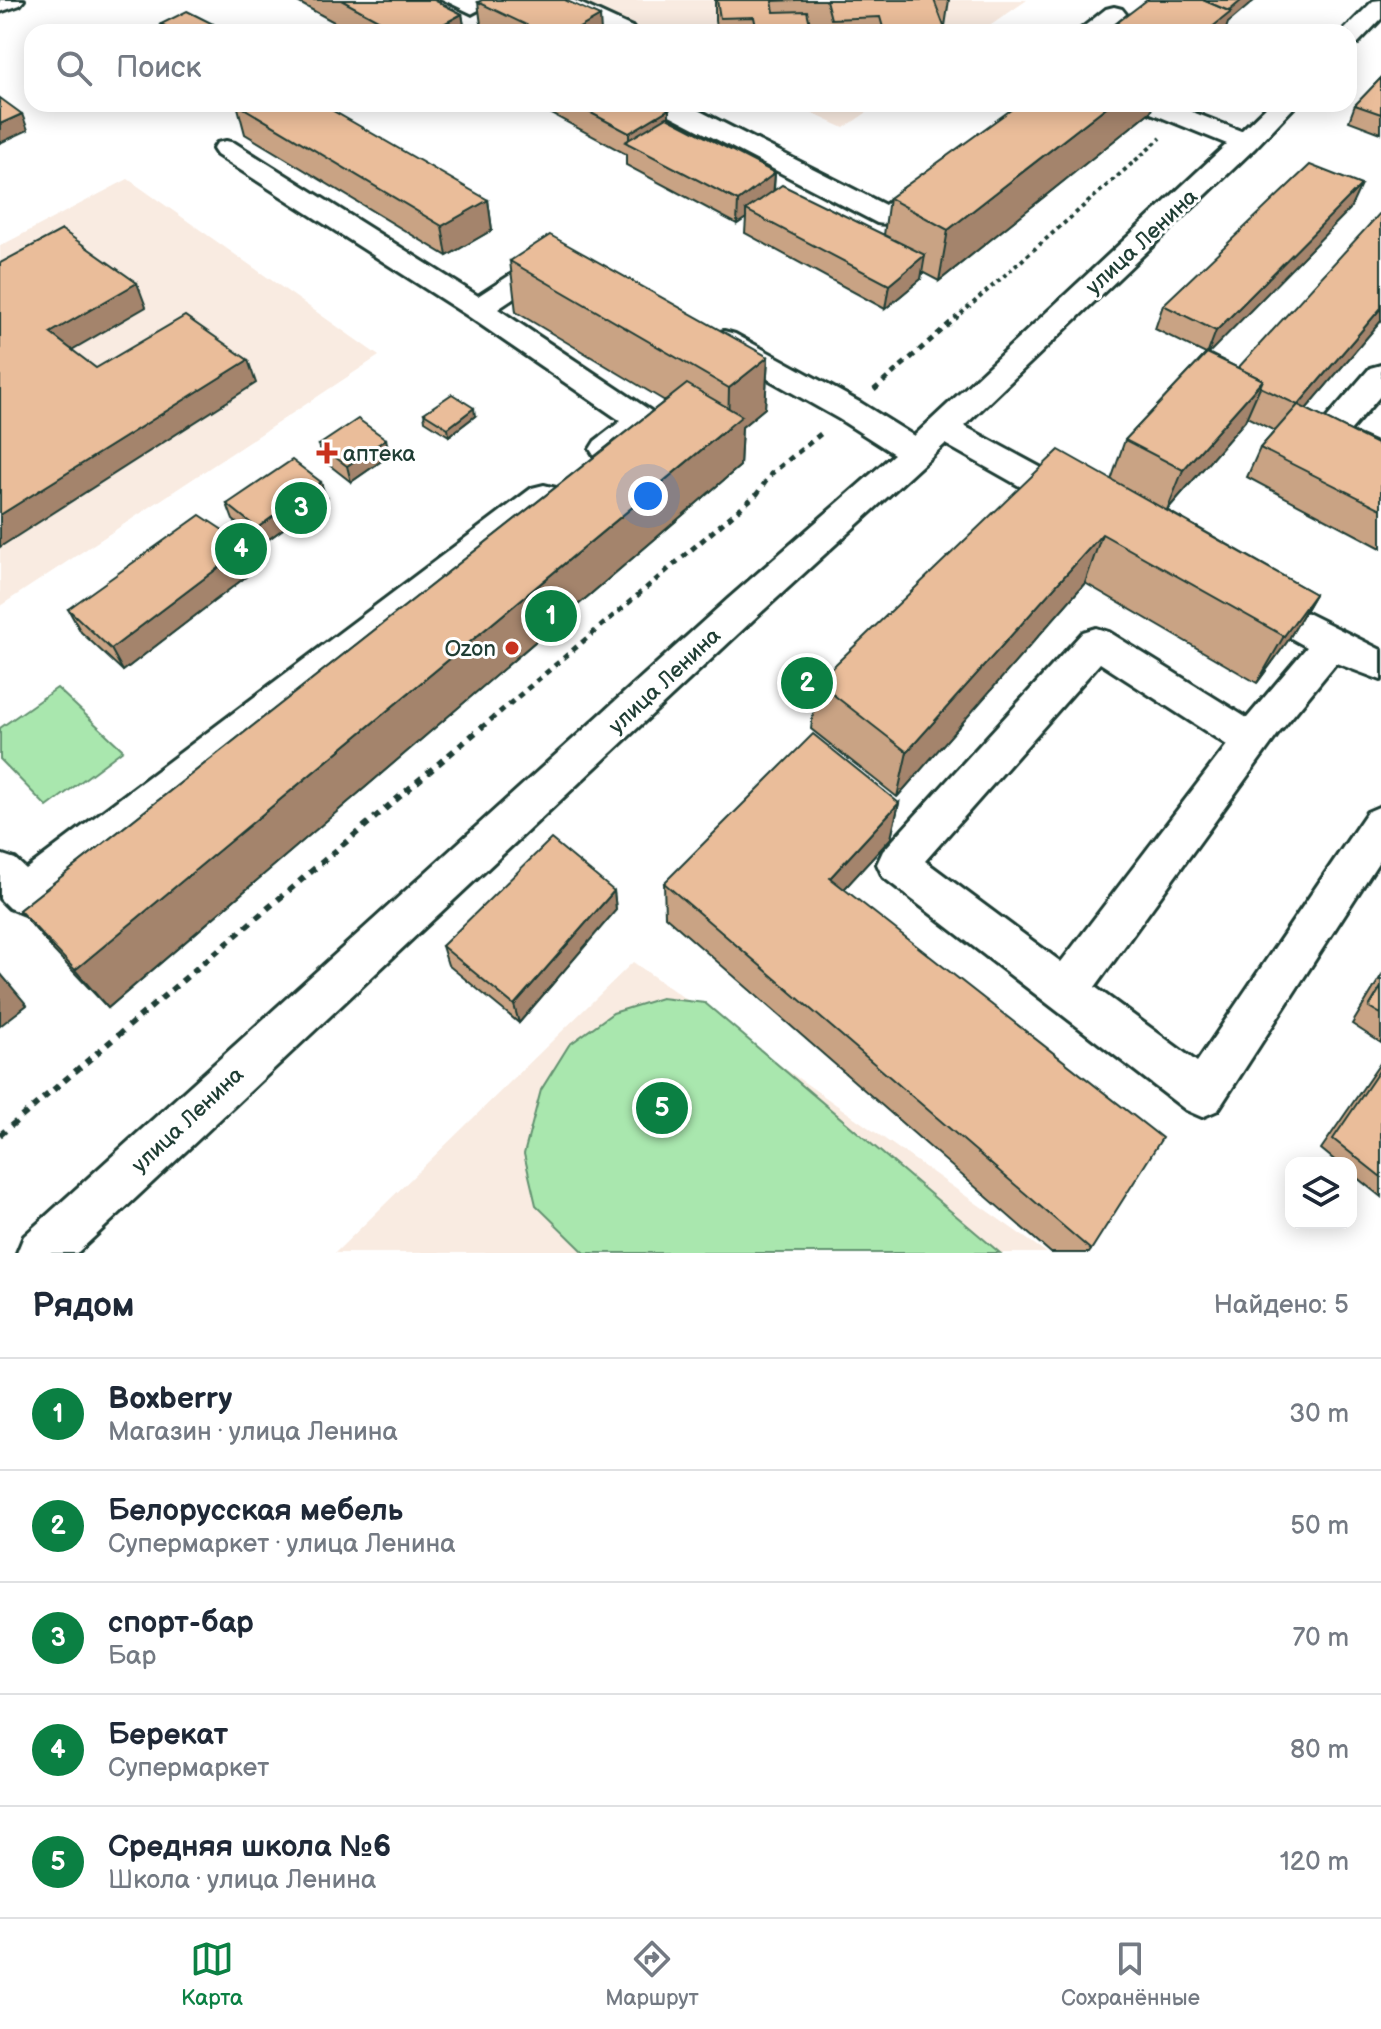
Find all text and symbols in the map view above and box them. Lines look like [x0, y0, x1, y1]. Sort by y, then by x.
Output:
search box [24, 24, 1357, 112]
icon: search [52, 46, 96, 90]
text: Поиск [116, 50, 202, 86]
street label: улица Ленина [1080, 183, 1204, 301]
place label: аптека [343, 441, 416, 468]
marker: аптека [318, 444, 336, 462]
your location [628, 476, 668, 516]
pin: 3 [275, 478, 327, 538]
pin: 4 [215, 519, 267, 579]
pin: 1 [525, 586, 577, 646]
street label: улица Ленина [603, 622, 727, 740]
place label: Ozon [444, 636, 496, 663]
marker: Ozon [503, 639, 521, 657]
pin: 2 [781, 653, 833, 713]
street label: улица Ленина [126, 1061, 250, 1179]
pin: 5 [636, 1078, 688, 1138]
map controls [1285, 1157, 1357, 1229]
button: layers [1285, 1157, 1357, 1229]
text: Рядом [32, 1285, 134, 1326]
text: Найдено: 5 [1214, 1290, 1349, 1321]
text: Boxberry [108, 1381, 232, 1417]
text: 1 [53, 1399, 63, 1430]
text: 30 m [1289, 1399, 1349, 1430]
text: Магазин · улица Ленина [108, 1417, 398, 1448]
text: Белорусская мебель [108, 1493, 403, 1529]
text: 2 [50, 1511, 66, 1542]
text: 50 m [1290, 1511, 1349, 1542]
text: Супермаркет · улица Ленина [108, 1529, 456, 1560]
text: спорт-бар [108, 1605, 254, 1641]
text: 3 [50, 1623, 66, 1654]
text: 70 m [1292, 1623, 1349, 1654]
text: Бар [108, 1641, 156, 1672]
text: Берекат [108, 1717, 228, 1753]
text: 4 [50, 1735, 66, 1766]
text: 80 m [1290, 1735, 1349, 1766]
text: Супермаркет [108, 1753, 269, 1784]
text: Средняя школа №6 [108, 1829, 391, 1865]
text: 5 [50, 1847, 66, 1878]
text: 120 m [1280, 1847, 1349, 1878]
text: Школа · улица Ленина [108, 1865, 376, 1896]
tab: Карта [181, 1937, 243, 2012]
tab: Маршрут [605, 1937, 699, 2012]
tab: Сохранённые [1061, 1937, 1200, 2012]

